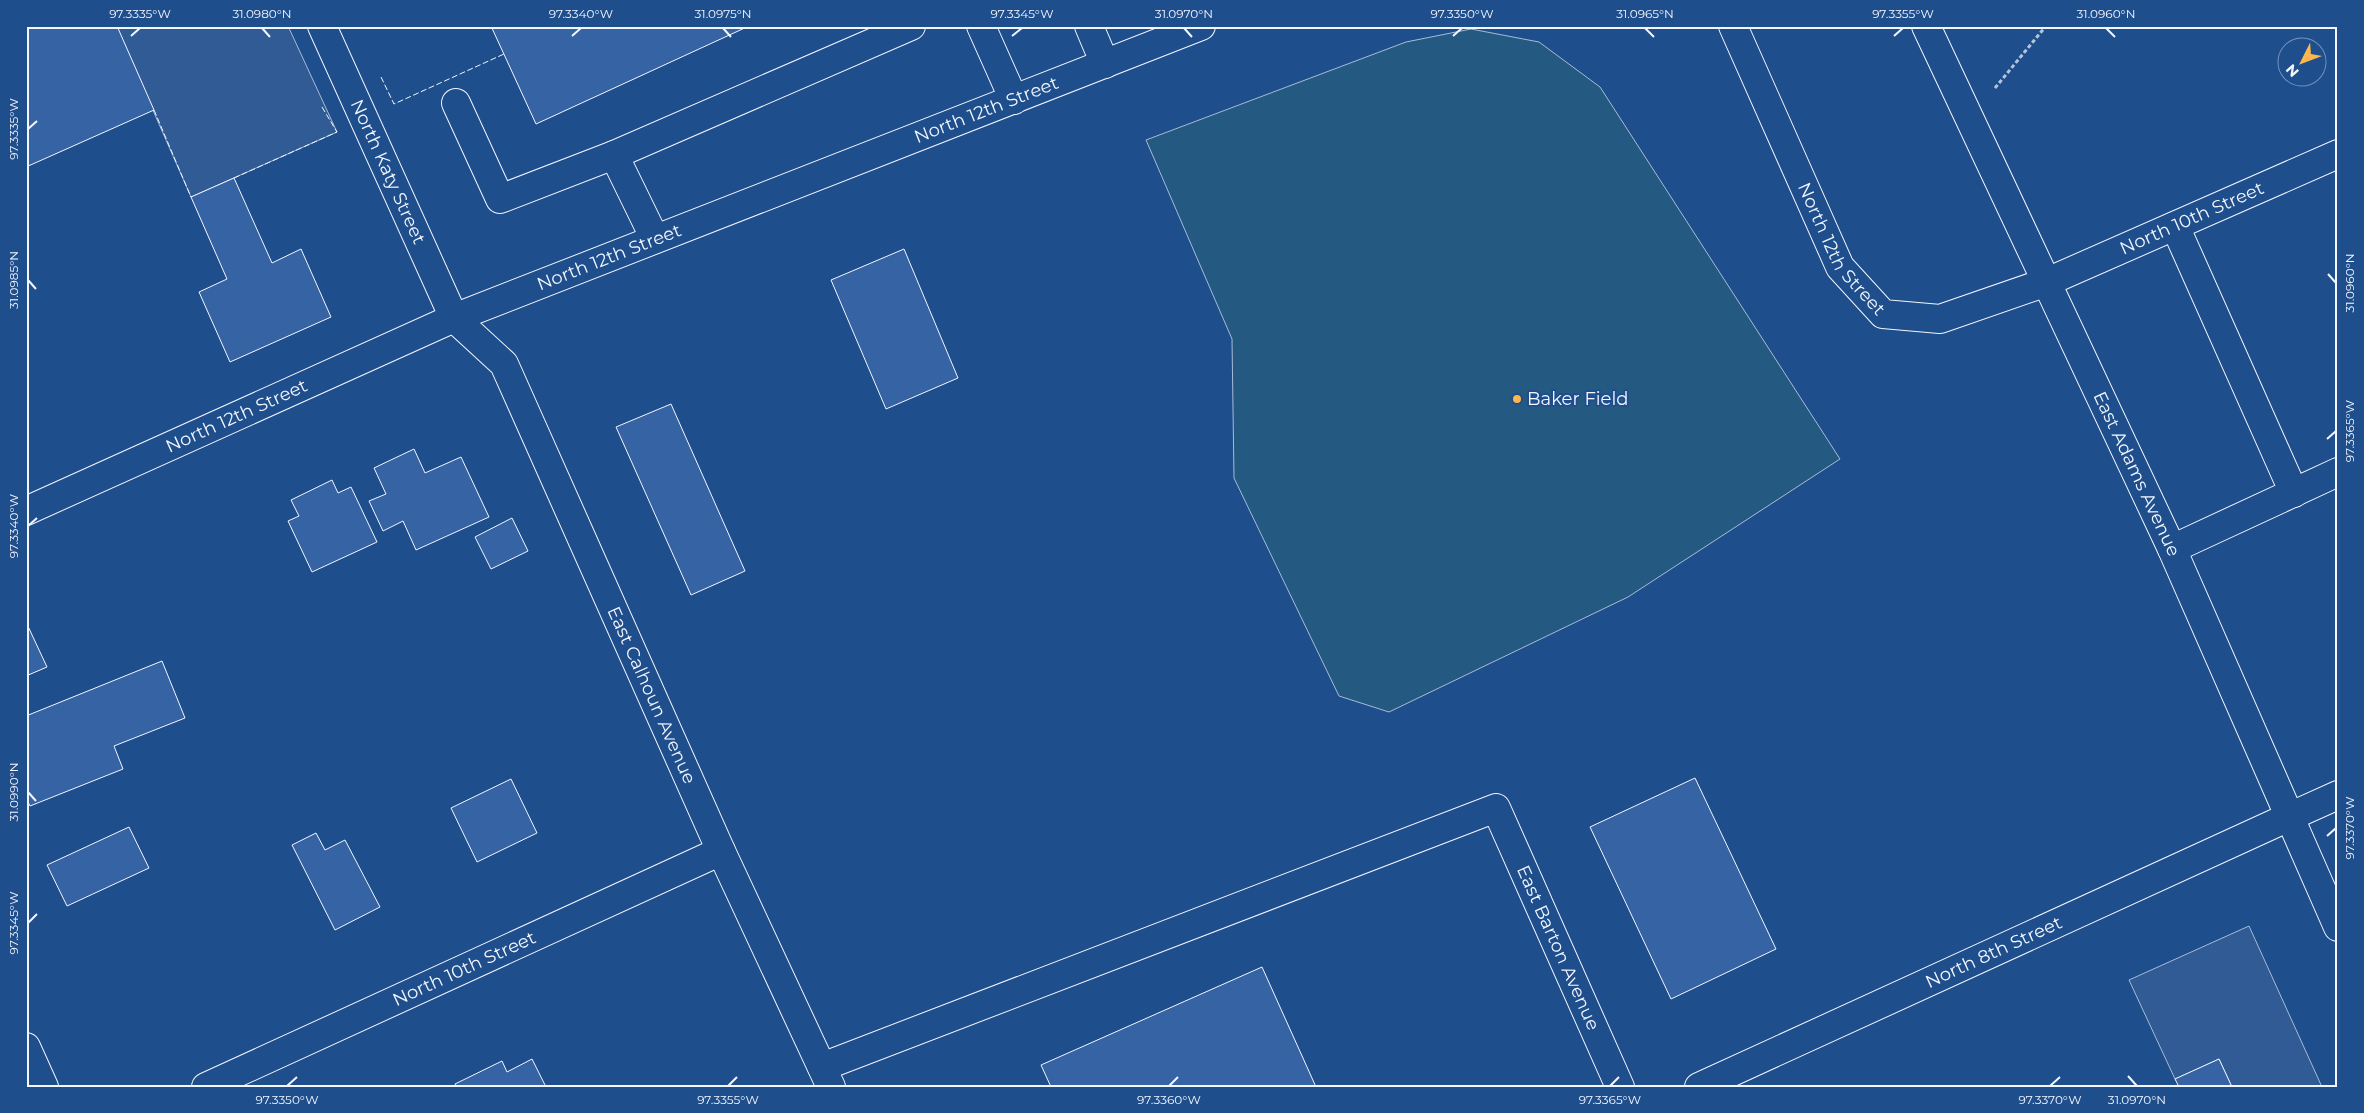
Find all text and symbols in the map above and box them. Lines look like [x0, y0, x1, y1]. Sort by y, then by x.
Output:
text: 97.3335°W [109, 6, 171, 21]
text: 31.0980°N [232, 6, 292, 21]
text: 97.3340°W [549, 6, 613, 21]
text: 31.0975°N [695, 6, 751, 21]
text: 97.3345°W [990, 6, 1054, 21]
text: 31.0970°N [1155, 6, 1213, 21]
text: 97.3350°W [1430, 6, 1494, 21]
text: 31.0965°N [1616, 6, 1674, 21]
text: 97.3355°W [1872, 6, 1934, 21]
text: 31.0960°N [2077, 6, 2135, 21]
north arrow [2276, 38, 2326, 88]
text: N [2282, 60, 2303, 81]
street label: North 12th Street [911, 72, 1062, 148]
street label: North Katy Street [346, 96, 430, 248]
text: 97.3335°W [6, 98, 21, 160]
street label: North 10th Street [2116, 177, 2267, 260]
street label: North 12th Street [1793, 179, 1890, 320]
street label: North 12th Street [534, 219, 684, 295]
text: 31.0985°N [6, 251, 21, 309]
text: 31.0960°N [2342, 254, 2357, 312]
street label: North 12th Street [162, 375, 311, 458]
place label: Baker Field [1527, 388, 1629, 410]
street label: East Adams Avenue [2089, 388, 2185, 560]
marker: Baker Field [1511, 393, 1523, 405]
text: 97.3365°W [2342, 400, 2357, 462]
text: 97.3340°W [6, 494, 21, 558]
street label: East Calhoun Avenue [602, 603, 701, 787]
text: 31.0990°N [6, 763, 21, 821]
text: 97.3370°W [2342, 796, 2357, 860]
street label: East Barton Avenue [1512, 862, 1604, 1034]
text: 97.3345°W [6, 891, 21, 955]
street label: North 8th Street [1922, 911, 2065, 993]
street label: North 10th Street [389, 926, 539, 1011]
text: 97.3350°W [255, 1092, 319, 1107]
text: 97.3355°W [697, 1092, 759, 1107]
text: 97.3360°W [1137, 1092, 1201, 1107]
text: 97.3365°W [1579, 1092, 1641, 1107]
text: 97.3370°W [2018, 1092, 2082, 1107]
text: 31.0970°N [2108, 1092, 2166, 1107]

